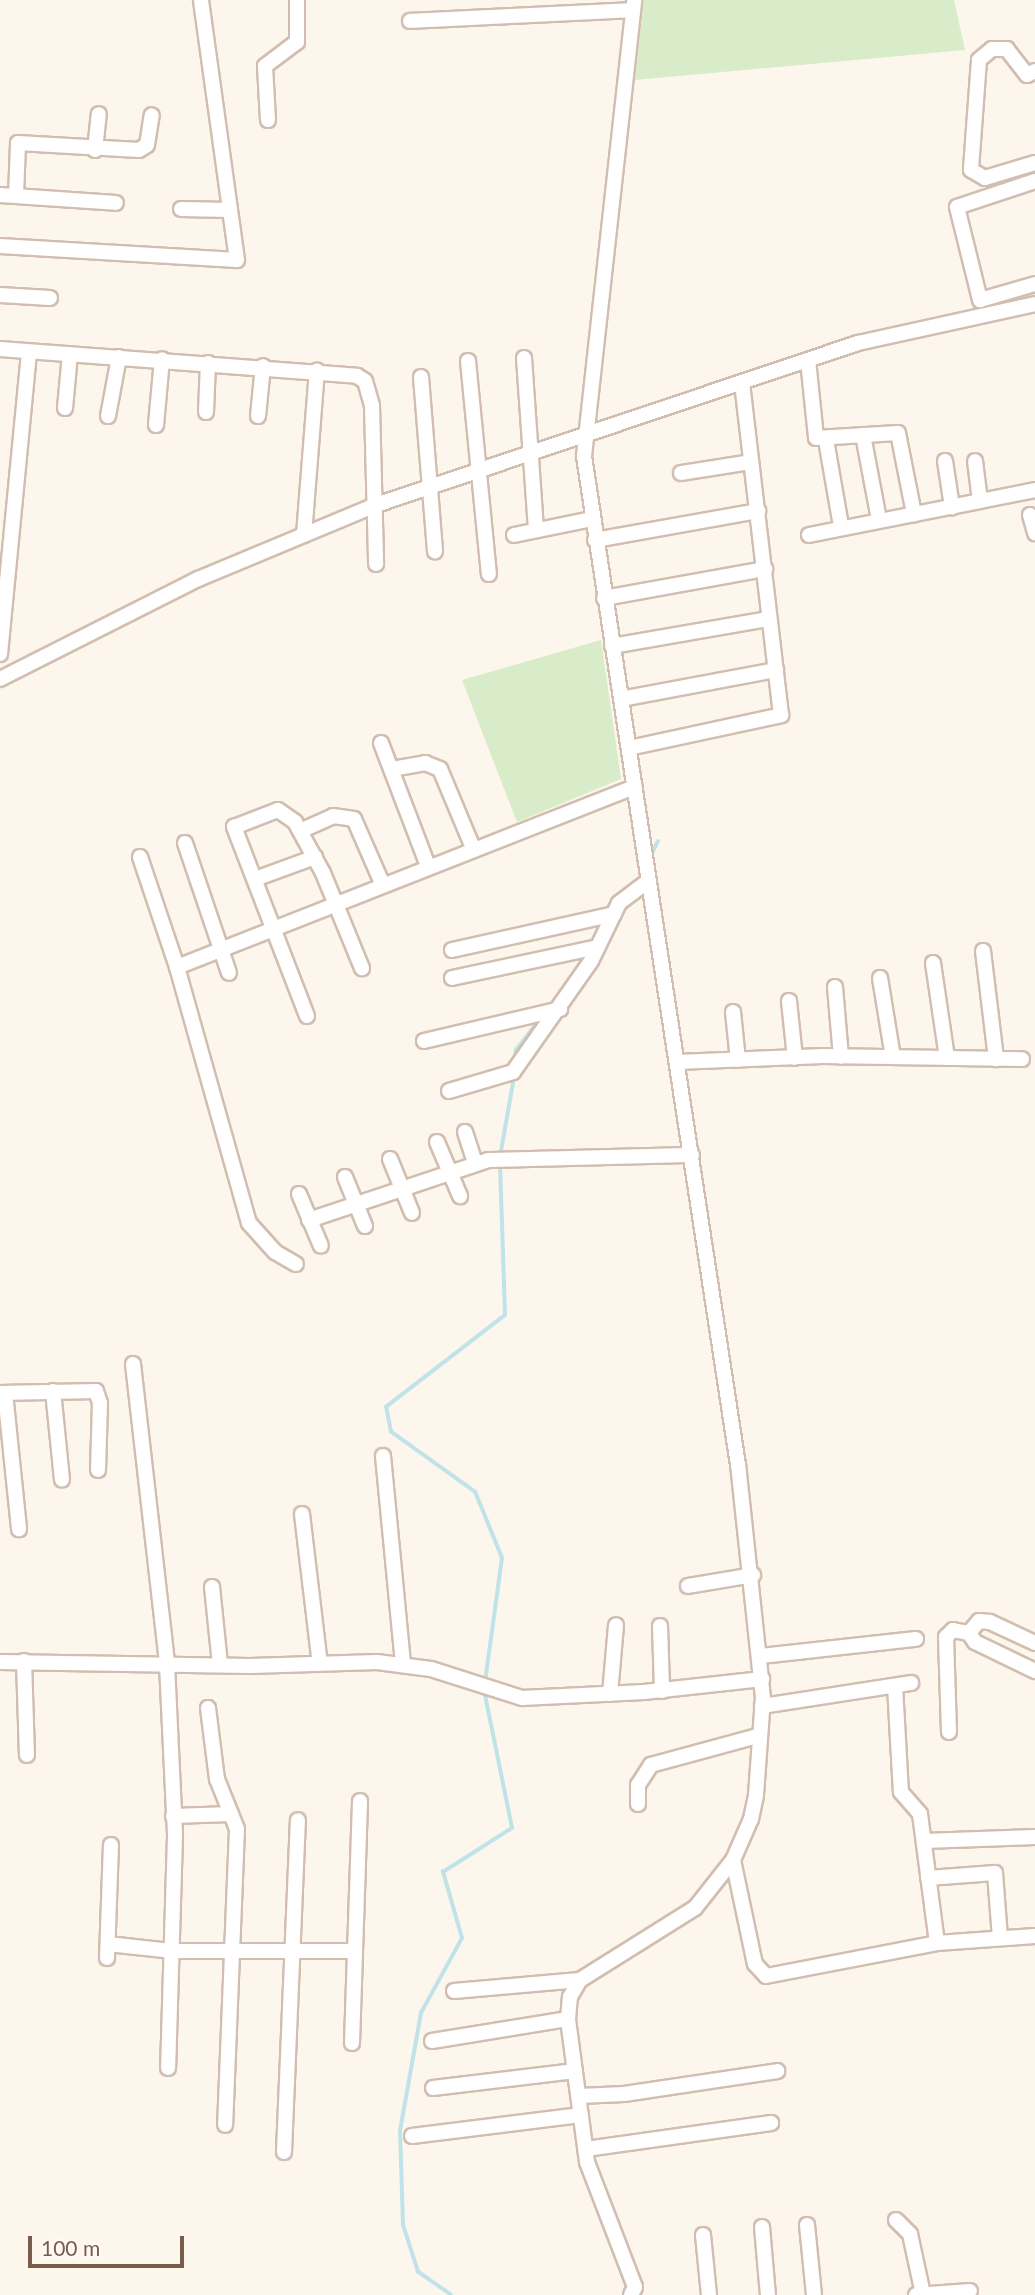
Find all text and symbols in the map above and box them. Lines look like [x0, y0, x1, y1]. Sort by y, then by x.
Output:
scale bar [32, 2222, 187, 2266]
text: 100 m [41, 2235, 100, 2260]

